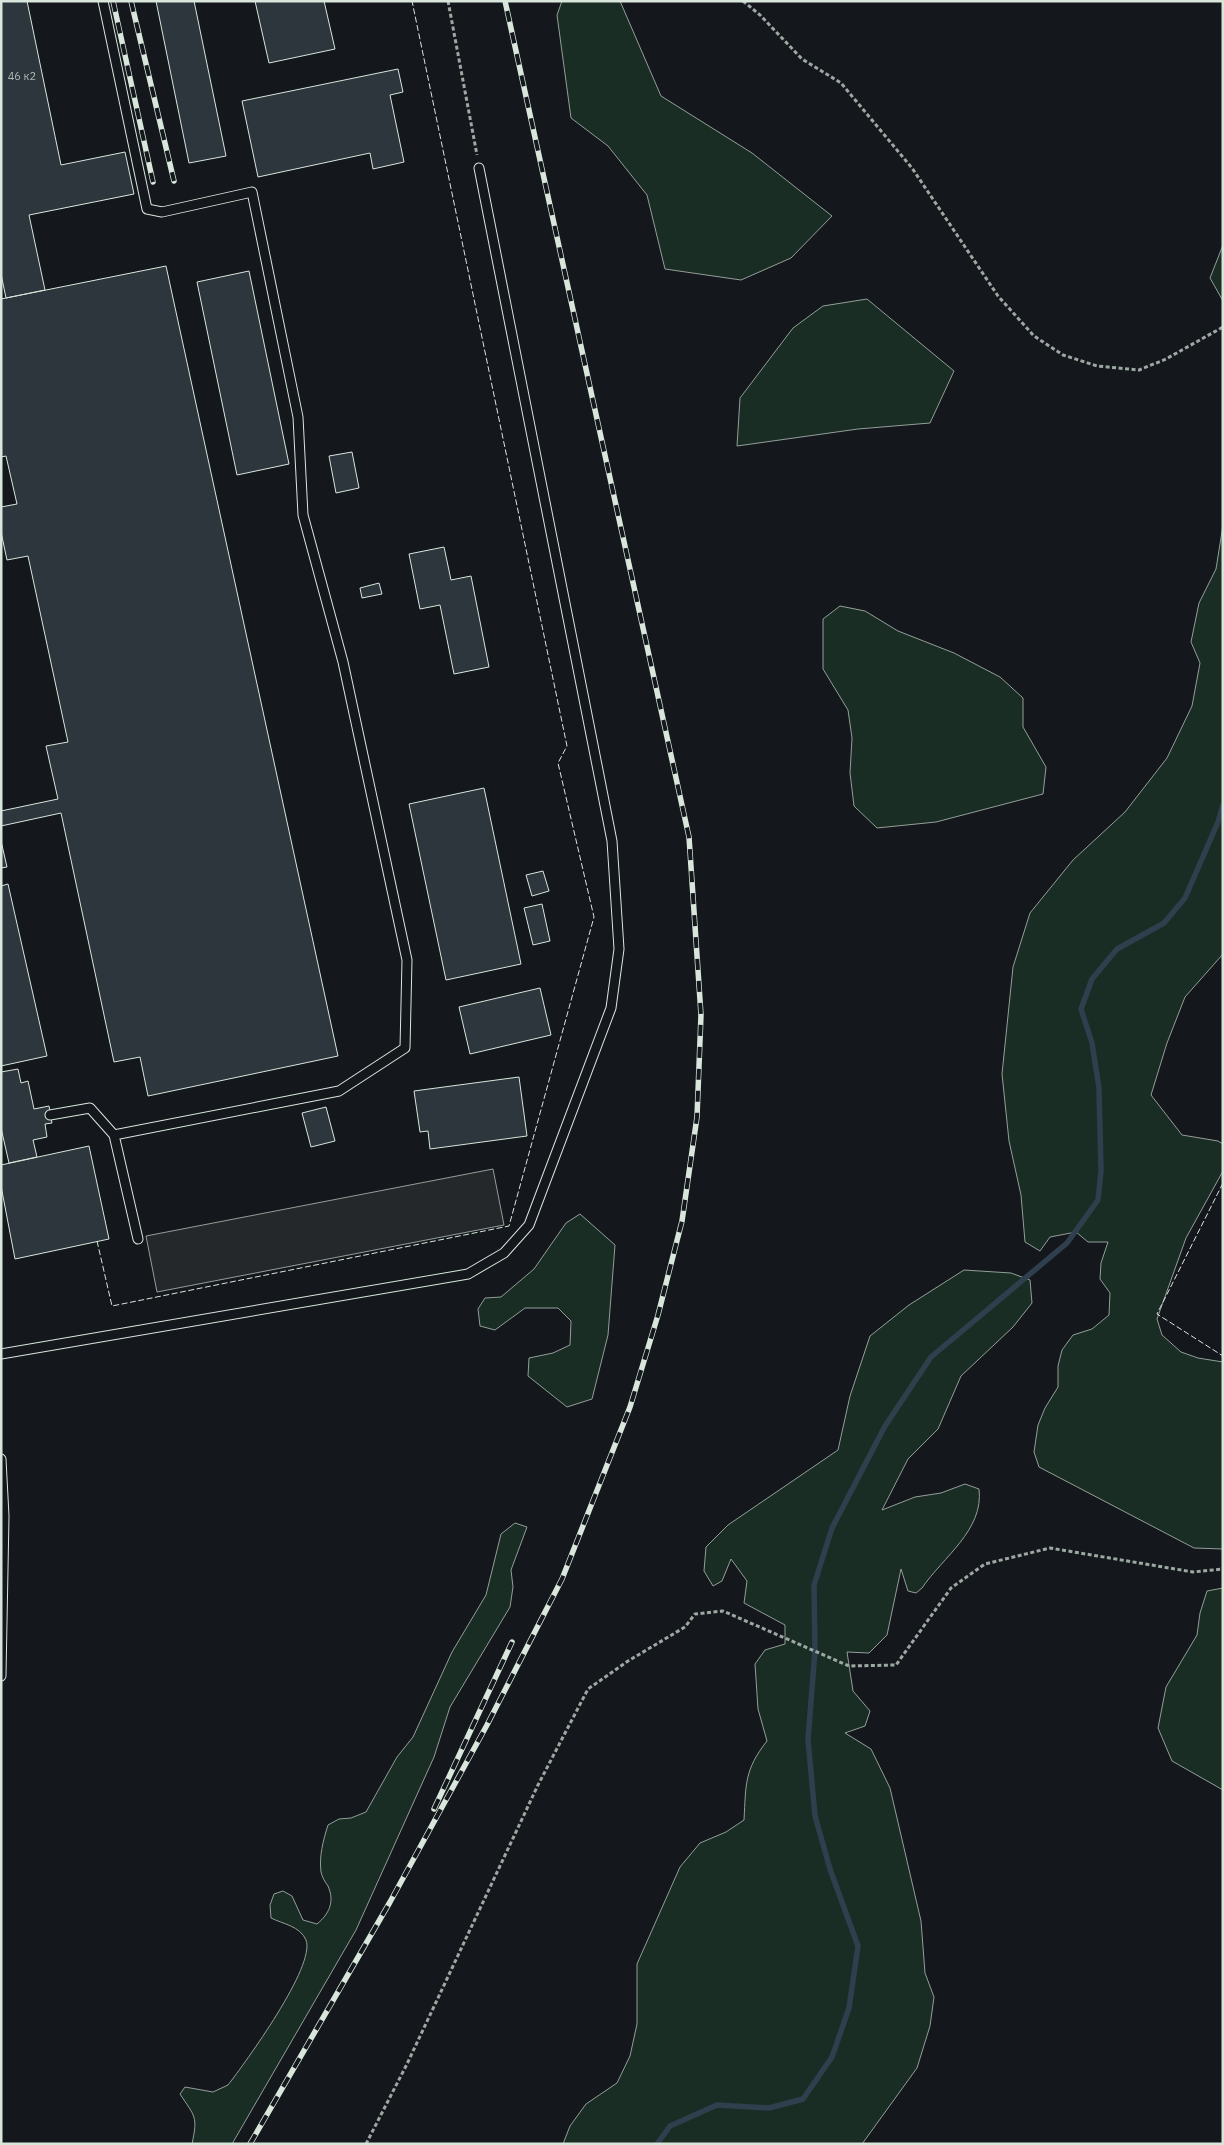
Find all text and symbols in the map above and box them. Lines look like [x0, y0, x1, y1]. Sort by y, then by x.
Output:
house number: 46 к2 [8, 69, 36, 83]

